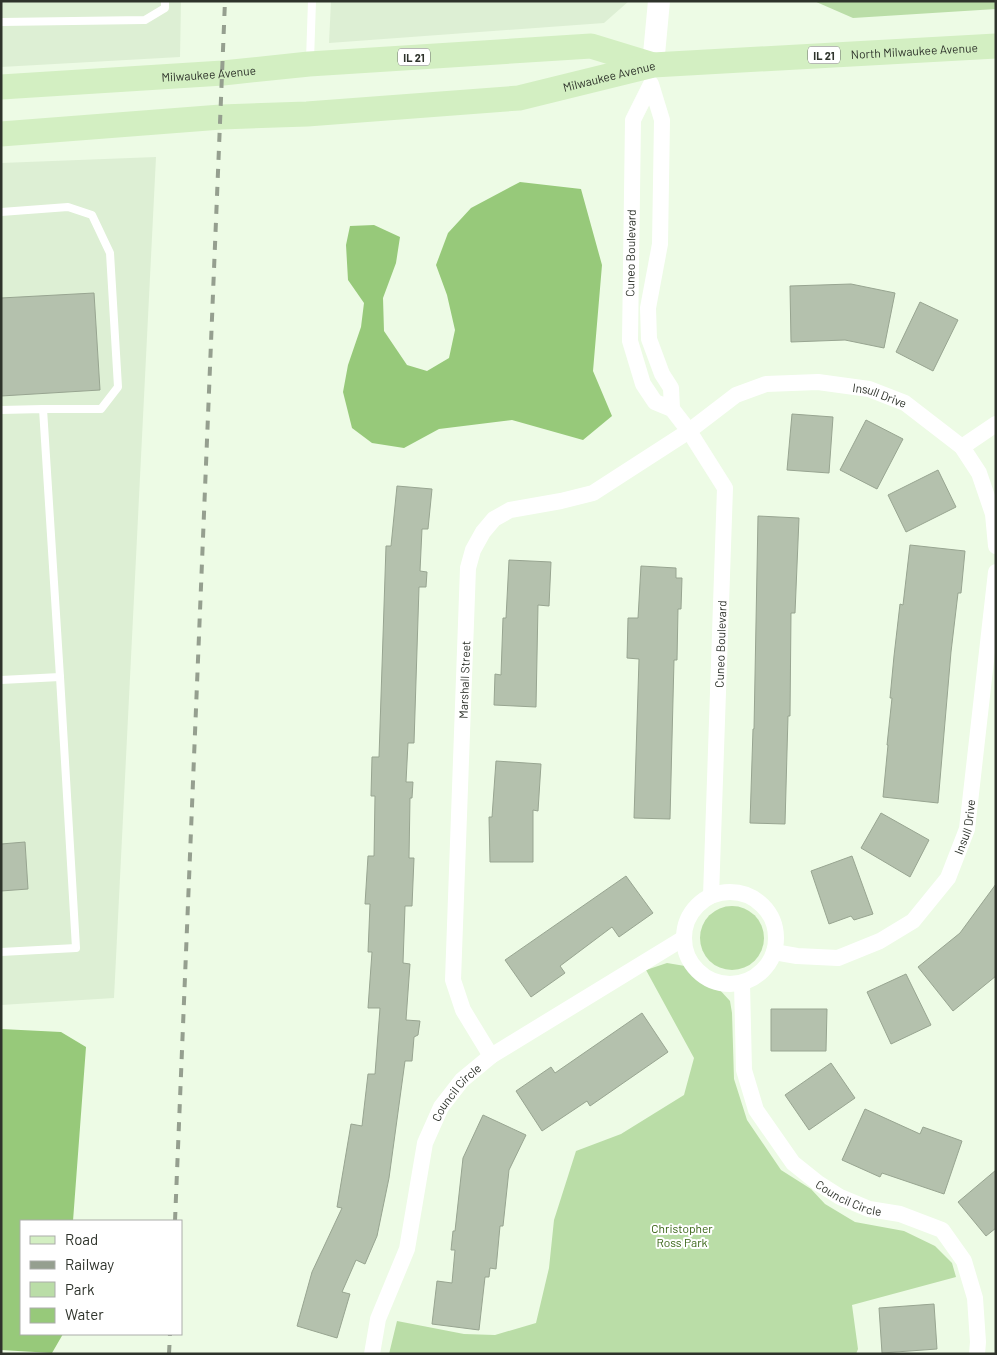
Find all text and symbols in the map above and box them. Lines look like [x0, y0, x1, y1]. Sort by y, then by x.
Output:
street label: North Milwaukee Avenue [850, 40, 978, 61]
road number: IL 21 [808, 46, 840, 64]
road number: IL 21 [398, 48, 430, 66]
street label: Milwaukee Avenue [561, 58, 657, 94]
street label: Milwaukee Avenue [161, 63, 256, 84]
street label: Cuneo Boulevard [622, 209, 638, 297]
street label: Insull Drive [852, 380, 909, 410]
street label: Cuneo Boulevard [711, 600, 729, 688]
street label: Marshall Street [456, 640, 472, 719]
street label: Insull Drive [951, 798, 977, 856]
street label: Council Circle [429, 1060, 484, 1123]
street label: Council Circle [813, 1177, 883, 1218]
legend [20, 1220, 182, 1335]
park label: Christopher Ross Park [651, 1221, 713, 1249]
text: Road [65, 1230, 98, 1248]
text: Railway [65, 1255, 114, 1273]
text: Park [65, 1280, 95, 1298]
text: Water [65, 1305, 104, 1323]

